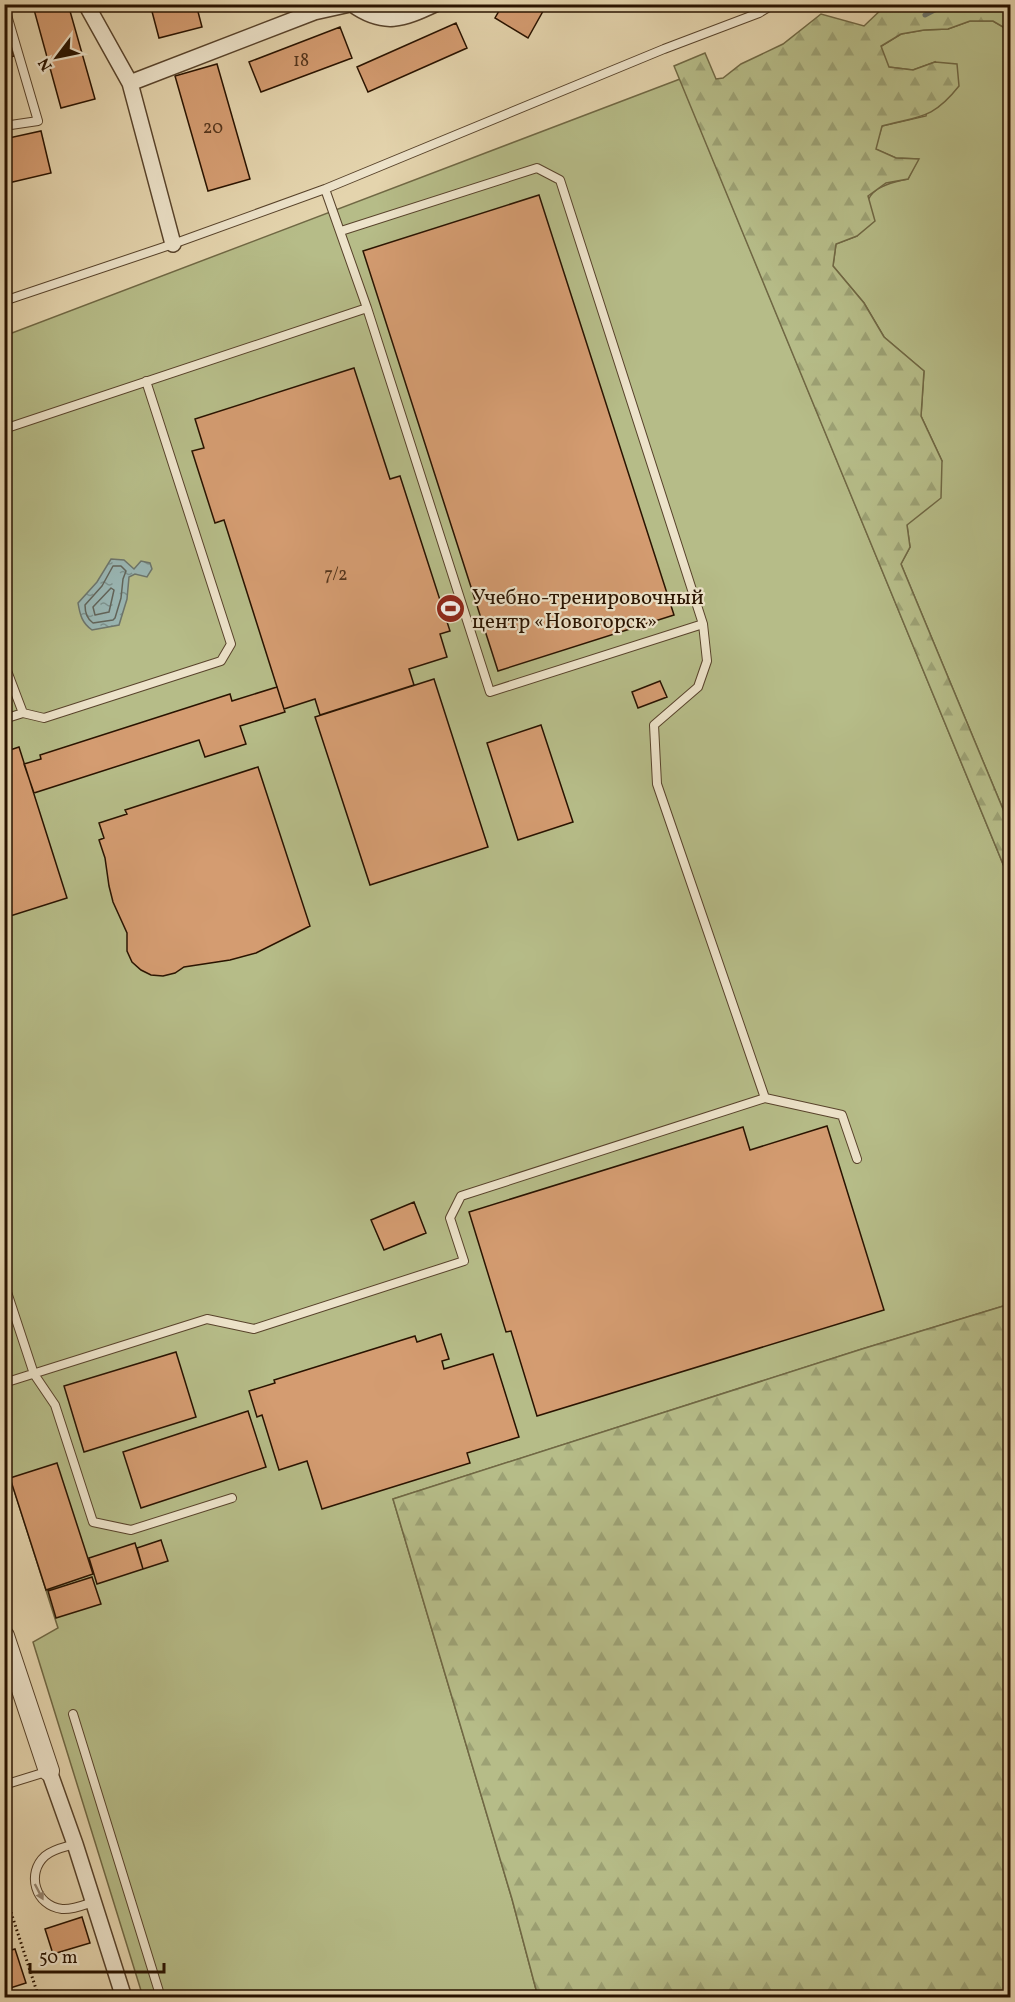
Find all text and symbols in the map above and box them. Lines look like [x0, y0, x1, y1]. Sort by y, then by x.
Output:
north arrow [27, 27, 87, 87]
house number: 18 [293, 49, 309, 74]
text: N [33, 53, 58, 75]
house number: 20 [203, 116, 223, 141]
house number: 7/2 [324, 563, 348, 588]
place label: Учебно-тренировочный центр «Новогорск» [472, 584, 704, 637]
sports icon: Учебно-тренировочный центр «Новогорск» [435, 593, 467, 625]
one-way arrow [34, 1884, 44, 1901]
scale bar [30, 1936, 164, 1974]
text: 50 m [39, 1946, 78, 1971]

